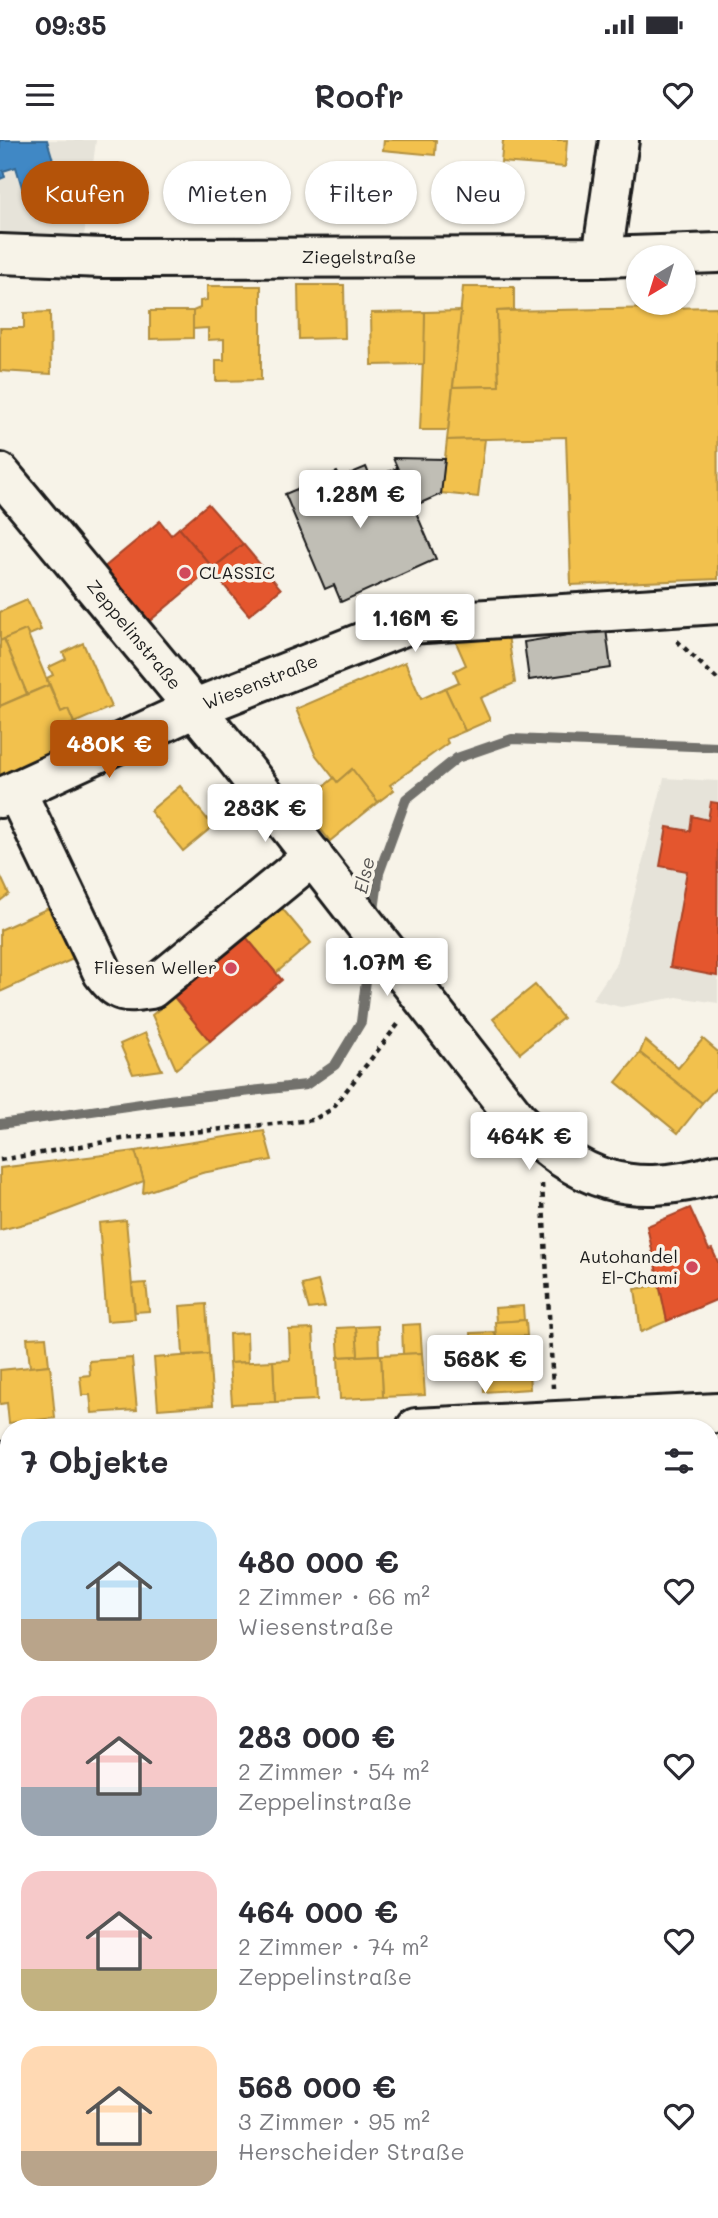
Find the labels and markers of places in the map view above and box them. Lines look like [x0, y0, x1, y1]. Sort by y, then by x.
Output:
pin: 1.28M € [295, 470, 425, 530]
place label: CLASSIC [199, 560, 275, 584]
marker: CLASSIC [177, 565, 193, 581]
pin: 1.16M € [350, 594, 480, 654]
pin: 480K € [52, 720, 166, 780]
pin: 283K € [208, 784, 322, 844]
pin: 1.07M € [322, 938, 452, 998]
place label: Fliesen Weller [94, 955, 217, 979]
marker: Fliesen Weller [223, 960, 239, 976]
pin: 464K € [472, 1112, 586, 1172]
place label: Autohandel El-Chami [579, 1244, 678, 1289]
marker: Autohandel El-Chami [684, 1259, 700, 1275]
pin: 568K € [428, 1336, 542, 1395]

